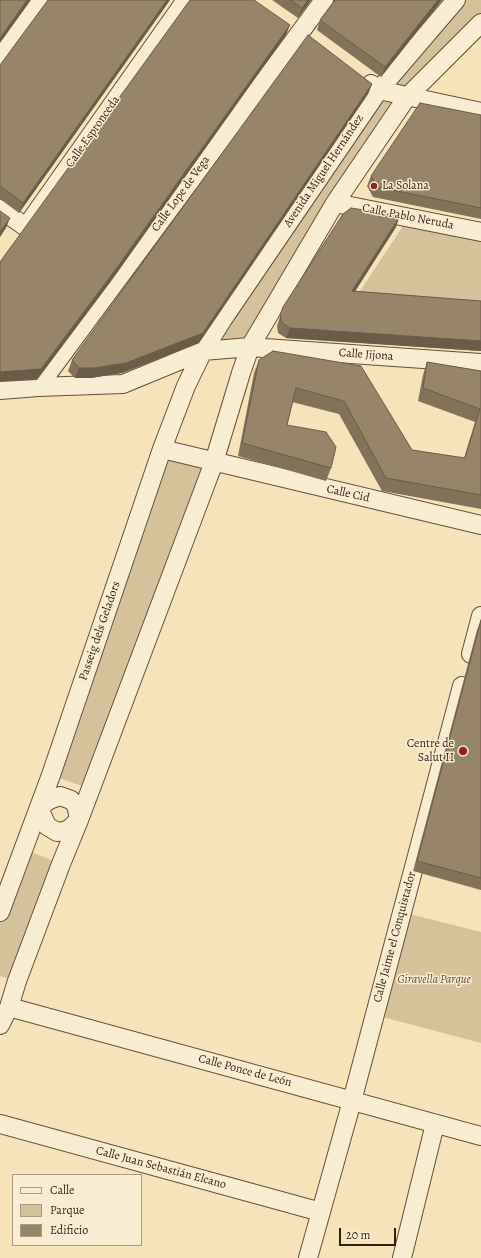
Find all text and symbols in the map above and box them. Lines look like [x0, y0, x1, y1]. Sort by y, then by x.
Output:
street label: Calle Espronceda [63, 93, 123, 171]
street label: Avenida Miguel Hernández [281, 112, 367, 230]
street label: Calle Lope de Vega [149, 153, 213, 235]
place label: La Solana [382, 179, 429, 193]
marker: La Solana [369, 181, 379, 191]
street label: Calle Pablo Neruda [361, 201, 455, 233]
street label: Calle Jijona [338, 346, 394, 364]
street label: Calle Cid [325, 482, 371, 506]
street label: Passeig dels Geladors [76, 579, 124, 683]
place label: Centre de Salut II [407, 737, 454, 765]
marker: Centre de Salut II [457, 745, 469, 757]
street label: Calle Jaime el Conquistador [371, 870, 419, 1004]
park label: Giravella Parque [397, 973, 471, 987]
street label: Calle Ponce de León [197, 1052, 293, 1090]
street label: Calle Juan Sebastián Elcano [94, 1144, 228, 1192]
legend [12, 1174, 142, 1246]
text: Calle [50, 1182, 74, 1198]
text: Parque [50, 1202, 85, 1218]
scale bar [341, 1220, 398, 1246]
text: Edificio [50, 1222, 88, 1238]
text: 20 m [346, 1227, 370, 1243]

